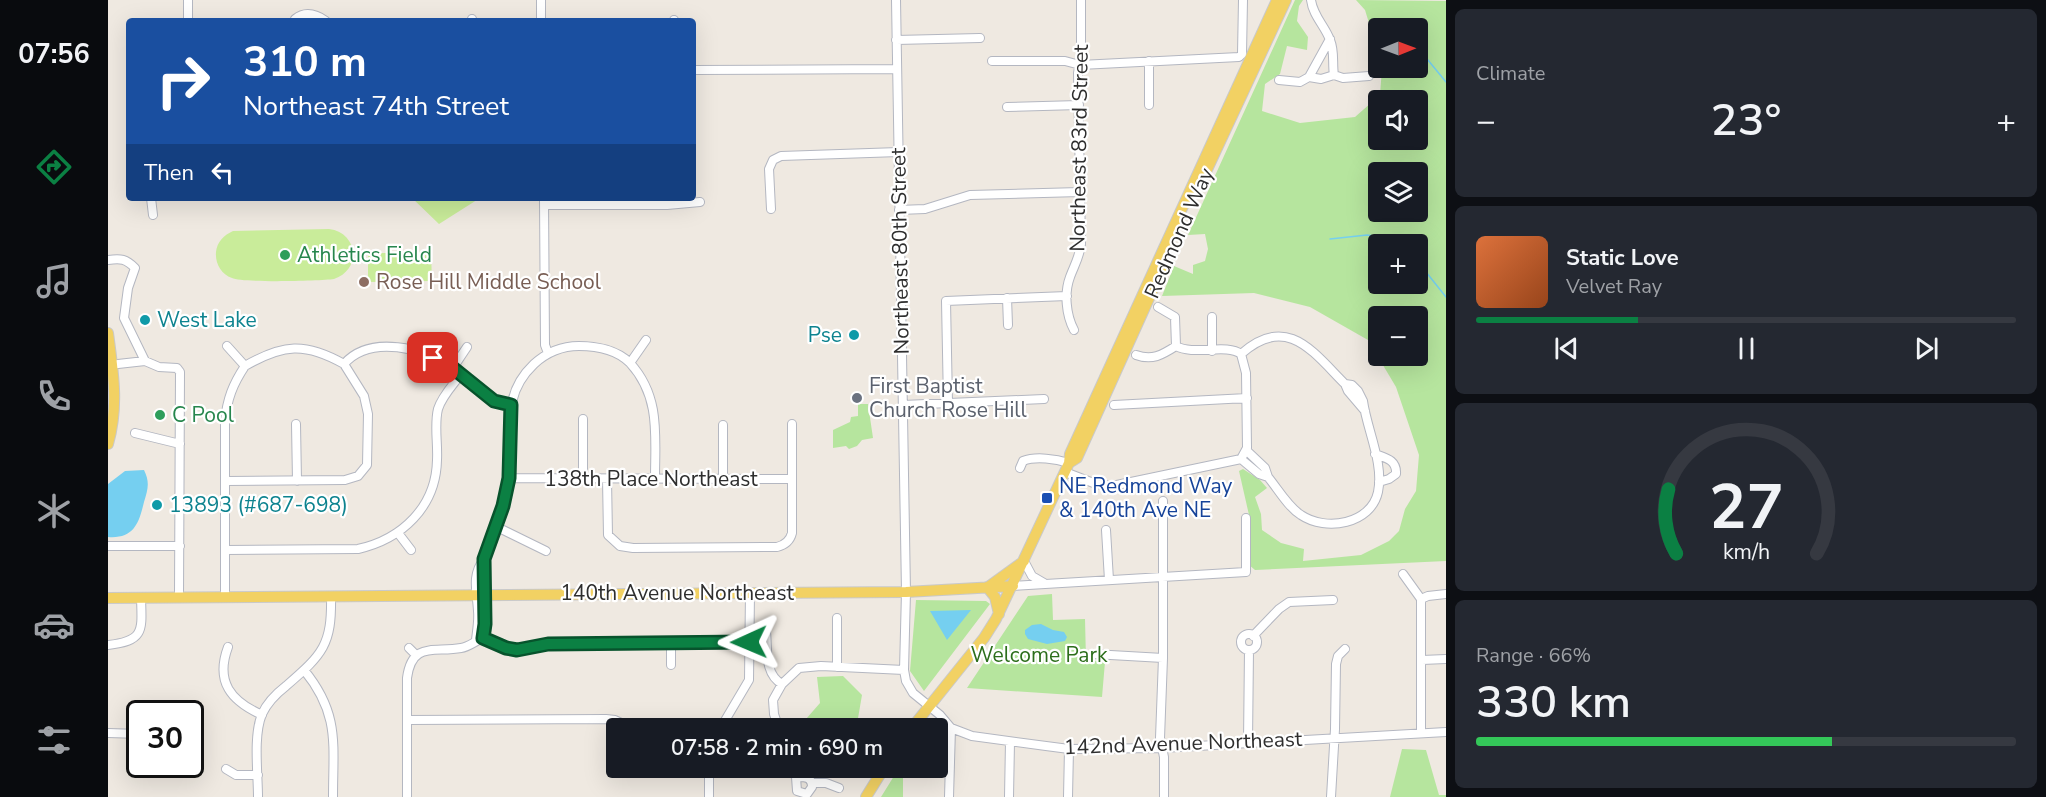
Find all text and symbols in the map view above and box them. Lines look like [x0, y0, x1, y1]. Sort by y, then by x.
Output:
north arrow [1368, 18, 1428, 78]
map controls [1368, 18, 1428, 366]
text: 310 m [243, 34, 367, 91]
text: 07:56 [18, 36, 90, 73]
icon: right [144, 42, 222, 120]
street label: Northeast 83rd Street [1063, 44, 1095, 252]
text: Climate [1476, 60, 1545, 87]
text: Northeast 74th Street [243, 88, 509, 125]
button: sound [1368, 90, 1428, 150]
text: 23° [1711, 90, 1781, 151]
text: − [1476, 99, 1496, 144]
text: + [1996, 99, 2016, 144]
icon: directions [33, 146, 75, 188]
street label: Northeast 80th Street [884, 147, 916, 355]
icon: left [206, 156, 239, 189]
text: Then [144, 158, 194, 188]
button: layers [1368, 162, 1428, 222]
street label: Redmond Way [1138, 163, 1220, 303]
button: + [1368, 234, 1428, 294]
place label: Athletics Field [297, 241, 432, 269]
text: Static Love [1566, 243, 1679, 273]
marker: Athletics Field [278, 248, 292, 262]
icon: music [33, 260, 75, 302]
place label: Rose Hill Middle School [376, 268, 602, 296]
text: Velvet Ray [1566, 273, 1662, 300]
marker: Rose Hill Middle School [357, 275, 371, 289]
place label: West Lake [157, 306, 257, 334]
button: − [1368, 306, 1428, 366]
marker: West Lake [138, 313, 152, 327]
place label: Pse [808, 321, 842, 349]
marker: Pse [847, 328, 861, 342]
pin [407, 332, 458, 383]
icon: previous [1550, 332, 1583, 365]
icon: pause [1730, 332, 1763, 365]
icon: next [1910, 332, 1943, 365]
icon: arrive [416, 341, 449, 374]
place label: First Baptist Church Rose Hill [869, 372, 1027, 424]
icon: phone [33, 375, 75, 417]
marker: First Baptist Church Rose Hill [850, 391, 864, 405]
place label: C Pool [172, 401, 235, 429]
marker: C Pool [153, 408, 167, 422]
street label: 138th Place Northeast [544, 465, 758, 493]
text: 27 [1709, 465, 1783, 550]
place label: NE Redmond Way & 140th Ave NE [1059, 472, 1233, 524]
icon: climate [33, 490, 75, 532]
place label: 13893 (#687-698) [169, 491, 348, 519]
marker: NE Redmond Way & 140th Ave NE [1040, 491, 1054, 505]
marker: 13893 (#687-698) [150, 498, 164, 512]
text: km/h [1722, 537, 1770, 567]
street label: 140th Avenue Northeast [560, 579, 794, 607]
icon: car [33, 604, 75, 646]
position arrow [717, 610, 781, 674]
park label: Welcome Park [971, 641, 1108, 669]
text: Range · 66% [1476, 642, 1591, 669]
text: 330 km [1476, 672, 1631, 733]
speed limit sign: 30 [126, 700, 204, 778]
icon: filters [33, 719, 75, 761]
street label: 142nd Avenue Northeast [1063, 725, 1303, 761]
text: 07:58 · 2 min · 690 m [671, 733, 883, 763]

